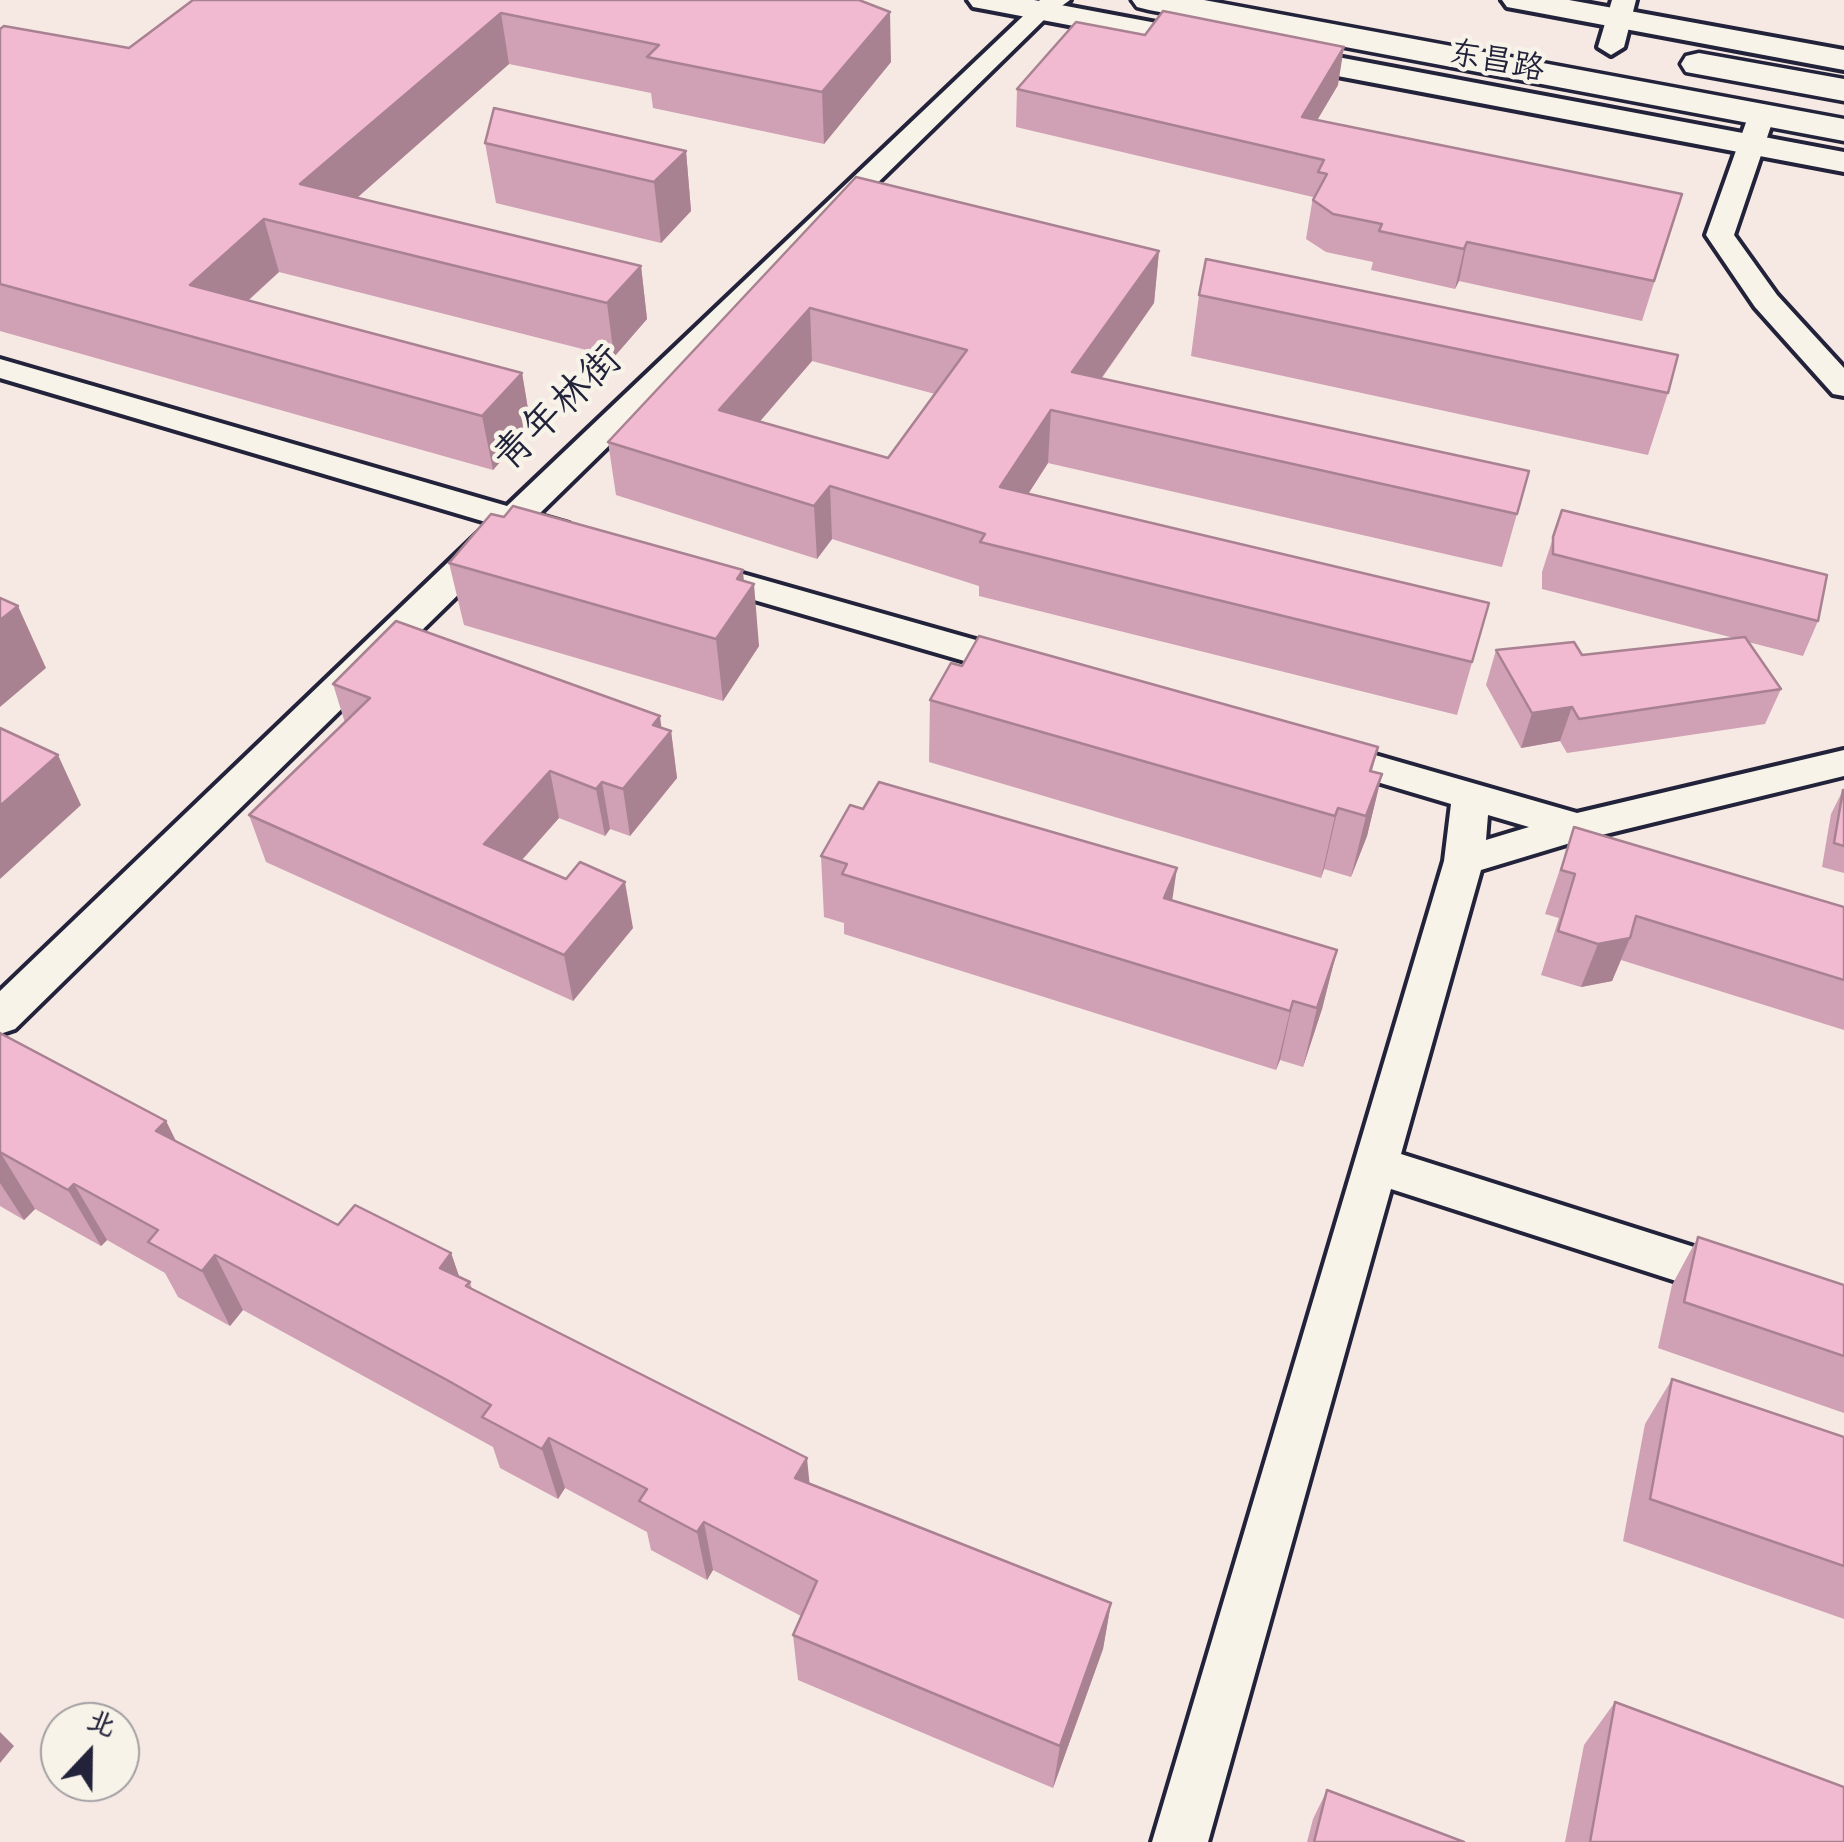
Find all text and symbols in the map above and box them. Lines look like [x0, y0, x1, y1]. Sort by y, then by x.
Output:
street label: 东昌路 [1445, 37, 1547, 93]
street label: 青年林街 [487, 339, 635, 485]
text: 北 [80, 1701, 121, 1750]
north arrow [40, 1702, 140, 1802]

